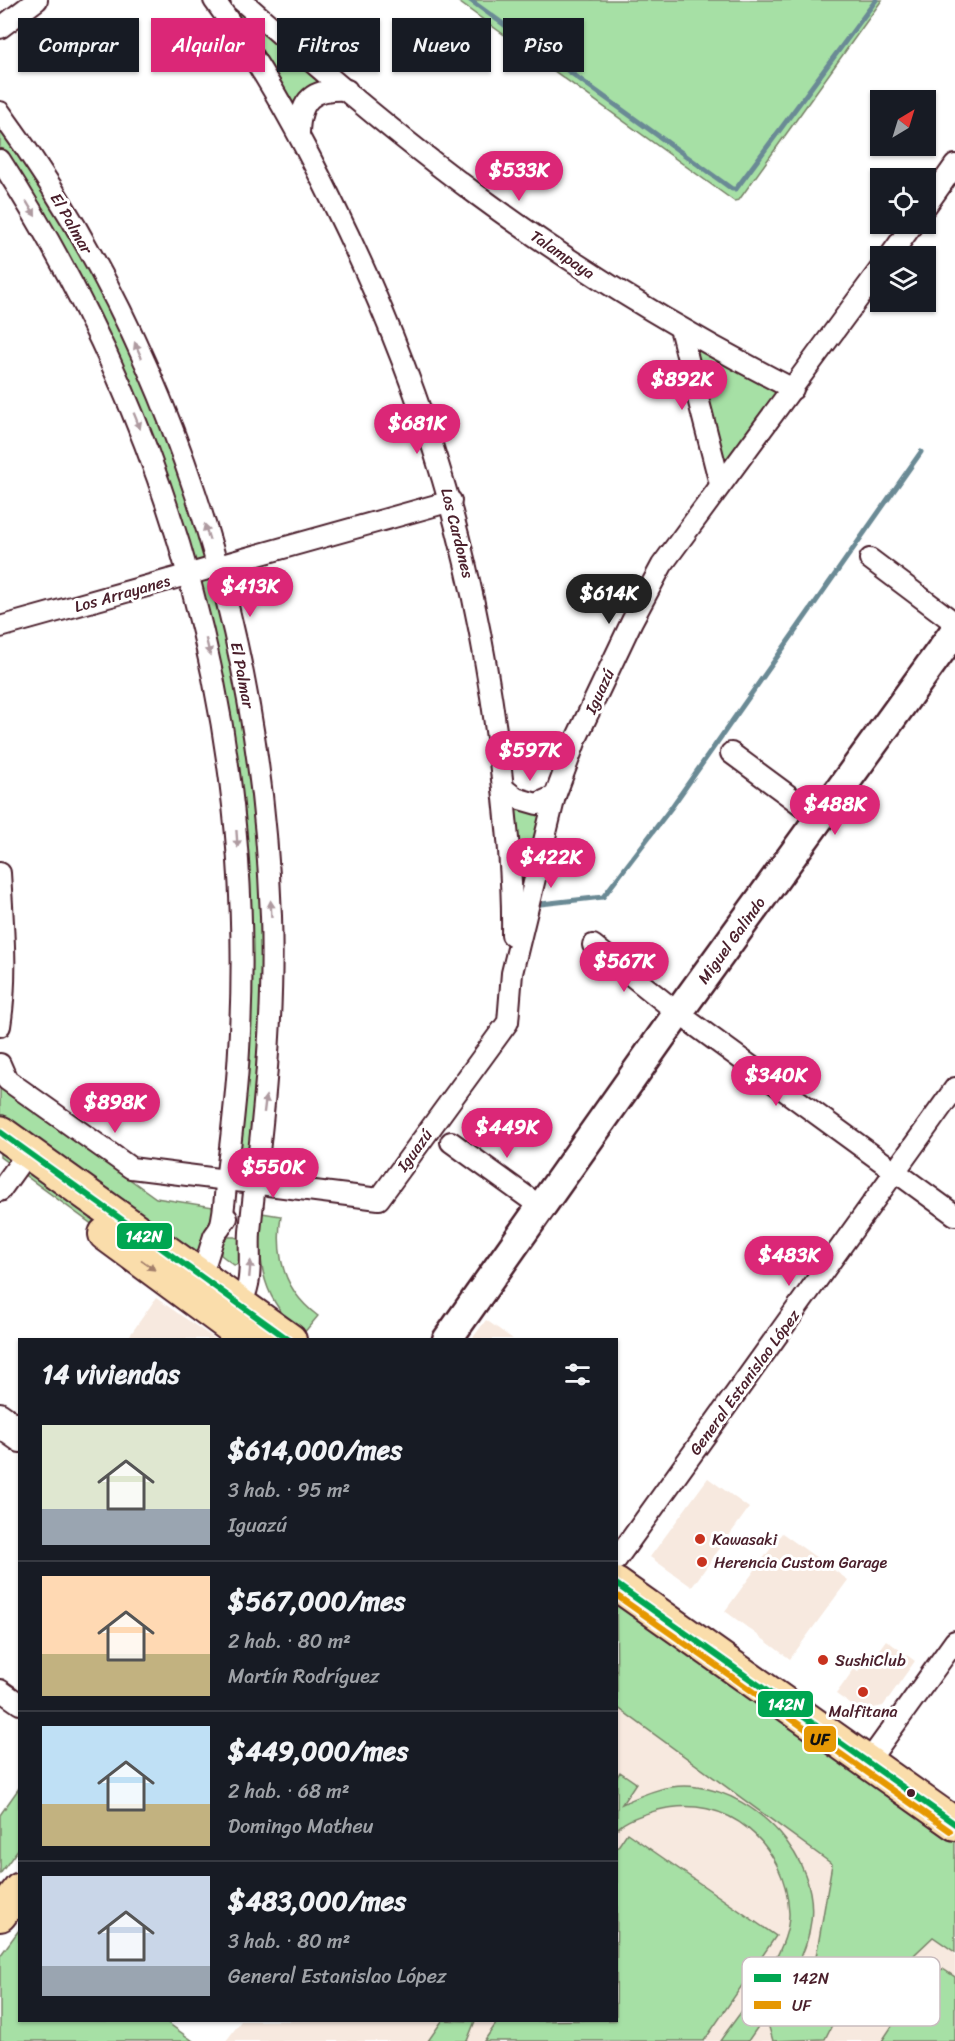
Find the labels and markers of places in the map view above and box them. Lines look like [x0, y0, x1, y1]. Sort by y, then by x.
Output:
pin: $533K [477, 151, 561, 202]
pin: $892K [640, 360, 724, 411]
pin: $681K [375, 404, 459, 455]
pin: $413K [208, 567, 292, 618]
pin: $614K [567, 574, 651, 625]
pin: $597K [488, 731, 572, 782]
pin: $488K [793, 785, 877, 836]
pin: $422K [509, 838, 593, 889]
pin: $567K [582, 942, 666, 993]
pin: $340K [734, 1056, 818, 1107]
pin: $898K [73, 1083, 157, 1134]
pin: $449K [465, 1108, 549, 1159]
pin: $550K [231, 1148, 315, 1199]
pin: $483K [747, 1236, 831, 1287]
place label: Kawasaki [712, 1525, 778, 1554]
marker: Kawasaki [693, 1532, 707, 1546]
place label: Herencia Custom Garage [714, 1548, 888, 1577]
marker: Herencia Custom Garage [695, 1555, 709, 1569]
place label: SushiClub [835, 1646, 906, 1675]
marker: SushiClub [816, 1653, 830, 1667]
marker: Malfitana [856, 1685, 870, 1699]
place label: Malfitana [828, 1697, 898, 1726]
unlabelled marker [905, 1787, 917, 1799]

